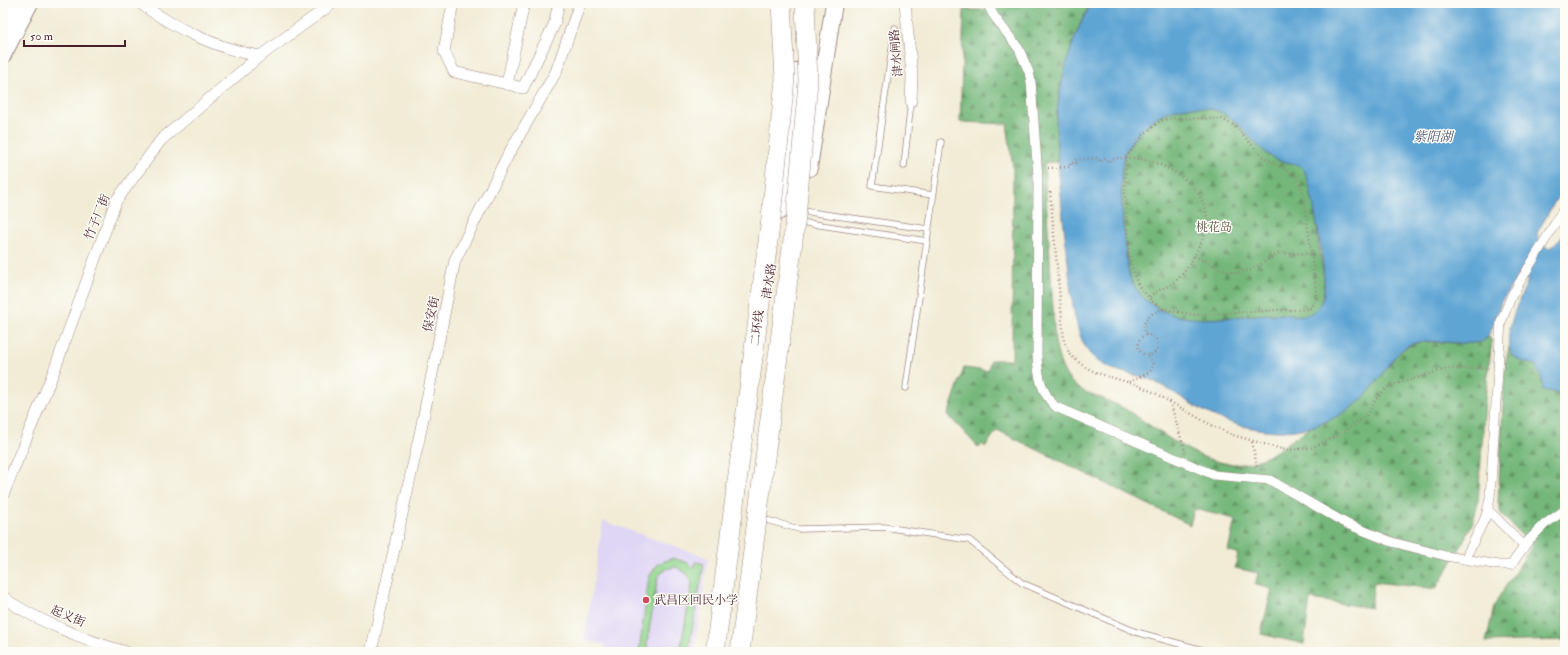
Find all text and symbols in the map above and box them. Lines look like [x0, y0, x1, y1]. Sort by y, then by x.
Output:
scale bar [24, 22, 125, 48]
street label: 津水闸路 [887, 28, 906, 78]
text: 50 m [30, 29, 54, 44]
water label: 紫阳湖 [1413, 129, 1454, 145]
street label: 竹子厂街 [82, 191, 114, 242]
park label: 桃花岛 [1196, 220, 1232, 235]
street label: 津水路 [759, 262, 780, 300]
street label: 保安街 [420, 294, 443, 333]
street label: 二环线 [748, 309, 767, 347]
place label: 武昌区回民小学 [654, 593, 738, 608]
marker: 武昌区回民小学 [641, 595, 651, 605]
street label: 起义街 [48, 603, 88, 631]

